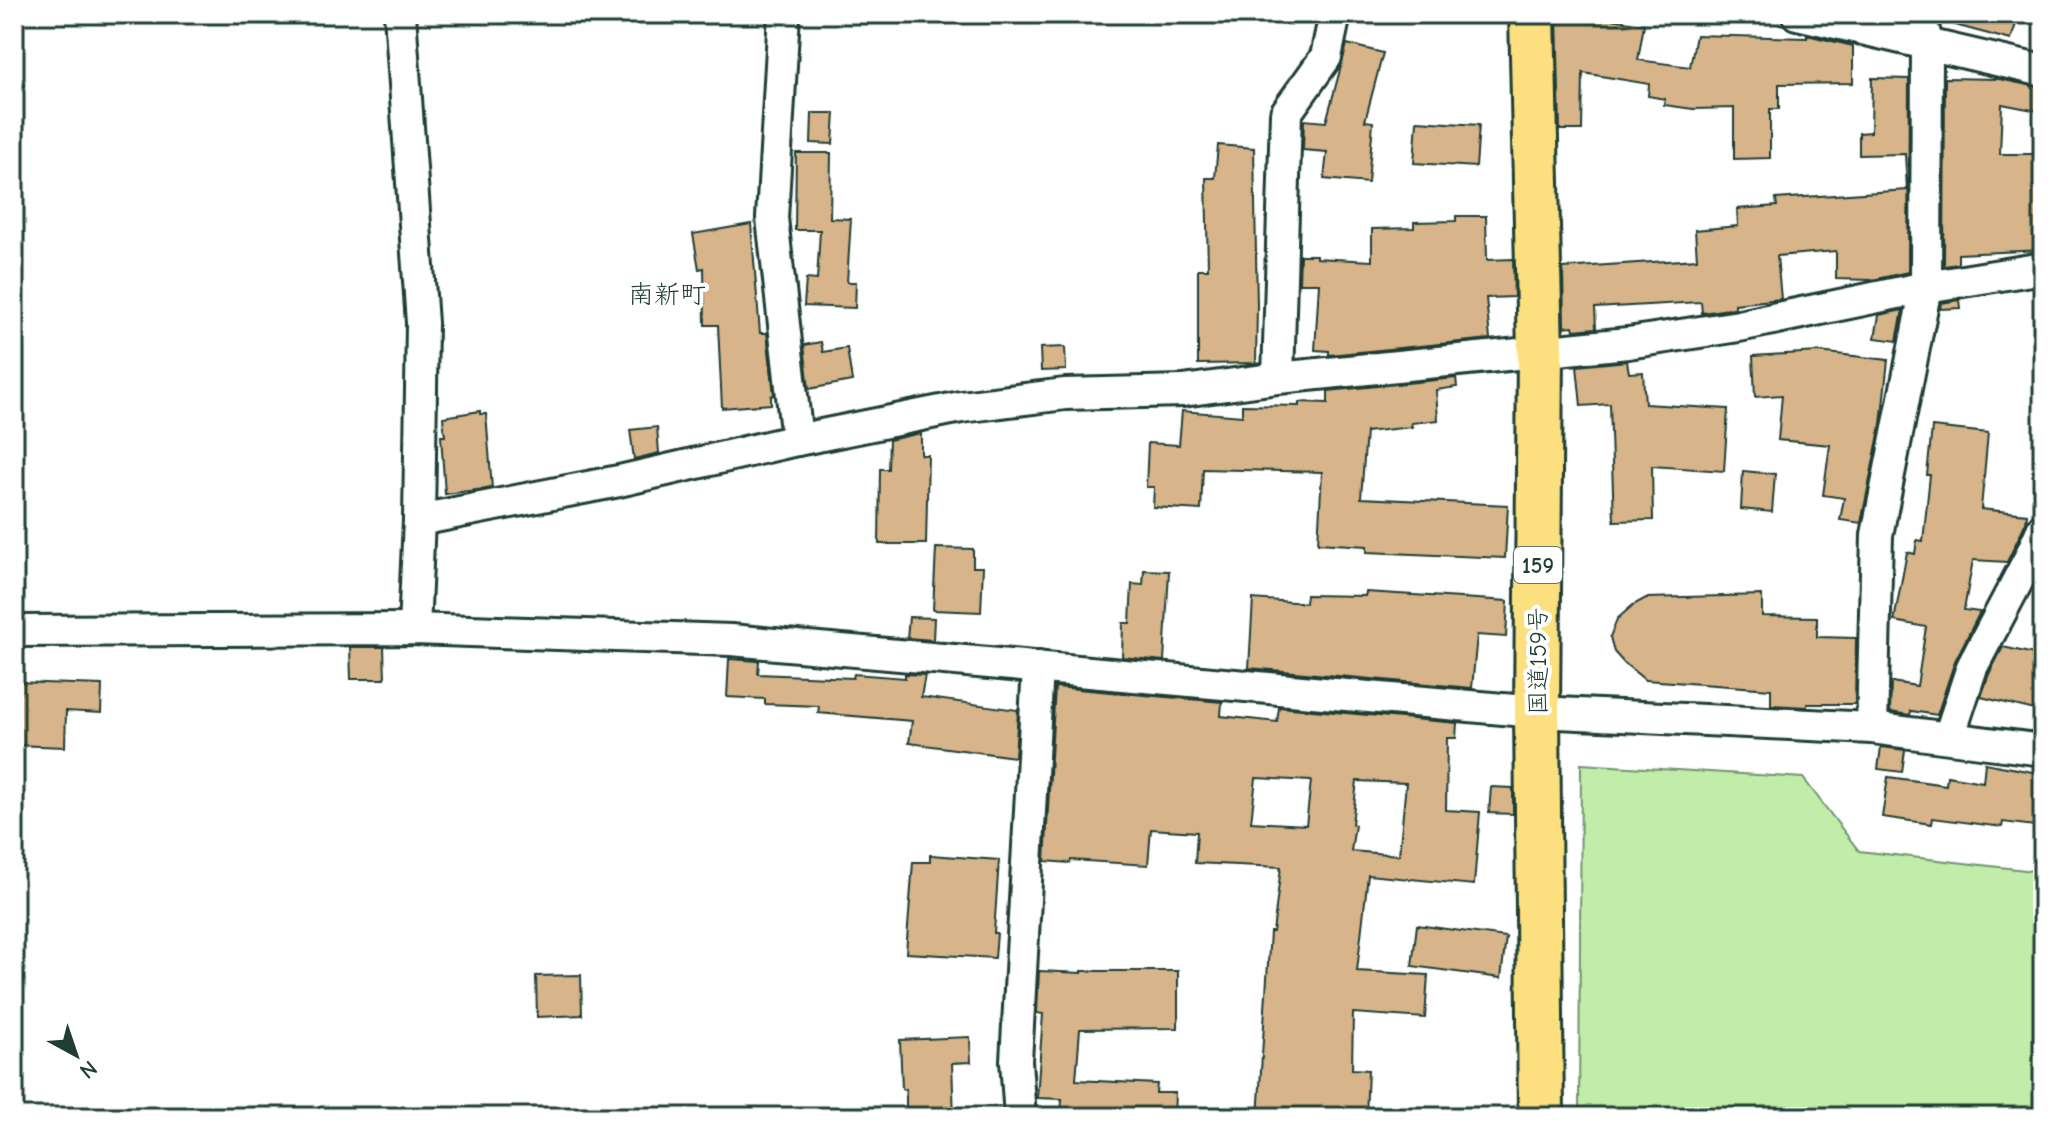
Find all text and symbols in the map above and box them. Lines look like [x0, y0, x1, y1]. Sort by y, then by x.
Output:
district label: 南新町 [628, 280, 706, 310]
road number: 159 [1514, 547, 1562, 583]
street label: 国道159号 [1524, 607, 1552, 715]
north arrow [36, 1015, 116, 1095]
text: N [74, 1055, 102, 1084]

